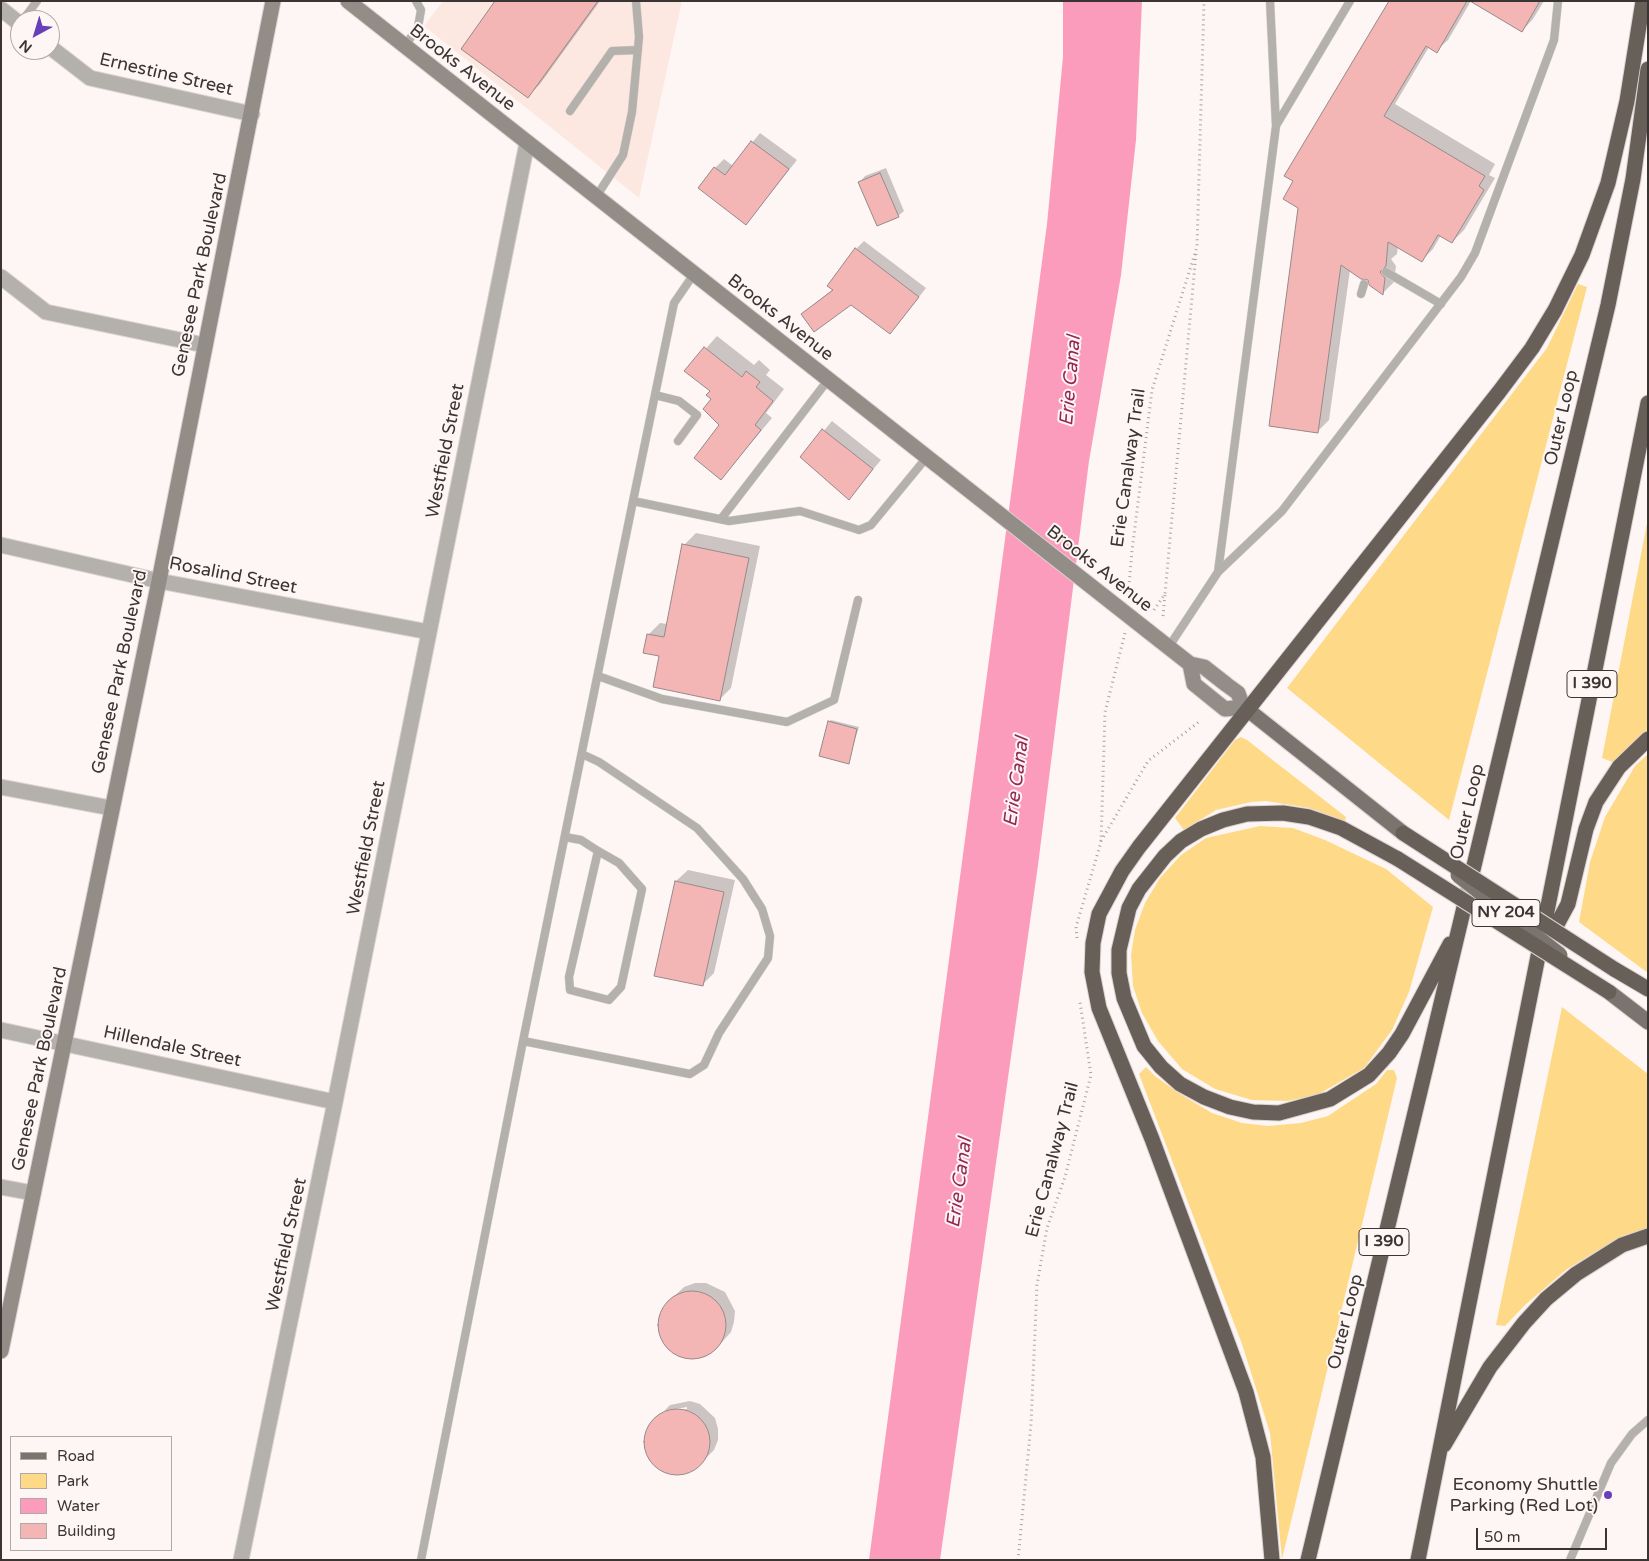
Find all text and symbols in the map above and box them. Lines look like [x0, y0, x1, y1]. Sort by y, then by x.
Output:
north arrow [10, 10, 60, 60]
street label: Brooks Avenue [405, 20, 519, 116]
text: N [16, 36, 36, 56]
street label: Ernestine Street [97, 49, 235, 101]
street label: Genesee Park Boulevard [168, 171, 232, 379]
street label: Brooks Avenue [723, 270, 837, 366]
water label: Erie Canal [1056, 335, 1086, 427]
street label: Outer Loop [1541, 368, 1583, 468]
street label: Westfield Street [422, 382, 470, 520]
street label: Erie Canalway Trail [1107, 387, 1151, 549]
street label: Brooks Avenue [1042, 521, 1156, 617]
street label: Rosalind Street [167, 553, 299, 599]
street label: Genesee Park Boulevard [88, 568, 152, 776]
road number: I 390 [1567, 671, 1617, 698]
water label: Erie Canal [999, 736, 1035, 828]
street label: Outer Loop [1447, 762, 1489, 862]
street label: Westfield Street [343, 779, 391, 917]
road number: NY 204 [1472, 900, 1540, 926]
street label: Genesee Park Boulevard [8, 965, 72, 1173]
street label: Hillendale Street [101, 1022, 243, 1072]
street label: Erie Canalway Trail [1022, 1080, 1084, 1240]
water label: Erie Canal [942, 1137, 978, 1229]
street label: Westfield Street [262, 1176, 312, 1314]
road number: I 390 [1359, 1228, 1409, 1256]
street label: Outer Loop [1324, 1272, 1368, 1372]
legend [10, 1436, 172, 1551]
text: Road [57, 1447, 95, 1465]
text: Park [57, 1472, 89, 1490]
place label: Economy Shuttle Parking (Red Lot) [1450, 1474, 1598, 1516]
marker: Economy Shuttle Parking (Red Lot) [1602, 1489, 1614, 1501]
text: Water [57, 1497, 100, 1515]
scale bar [1479, 1518, 1610, 1550]
text: Building [57, 1522, 116, 1540]
text: 50 m [1484, 1528, 1521, 1546]

